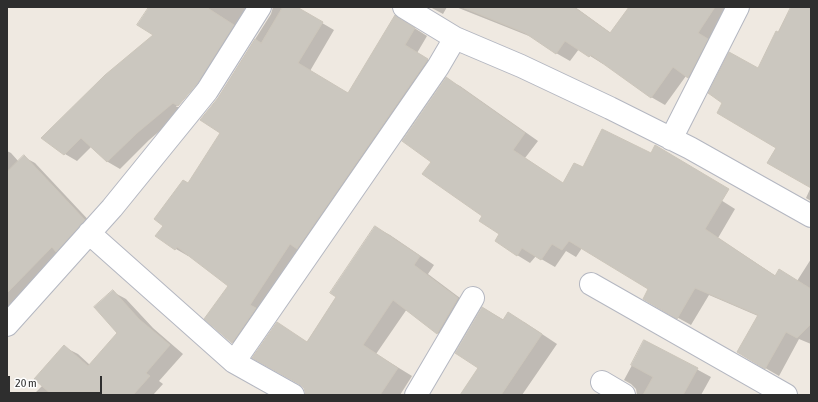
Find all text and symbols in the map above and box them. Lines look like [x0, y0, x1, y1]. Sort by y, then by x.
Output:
scale bar [10, 368, 104, 394]
text: 20 m [15, 376, 37, 390]

